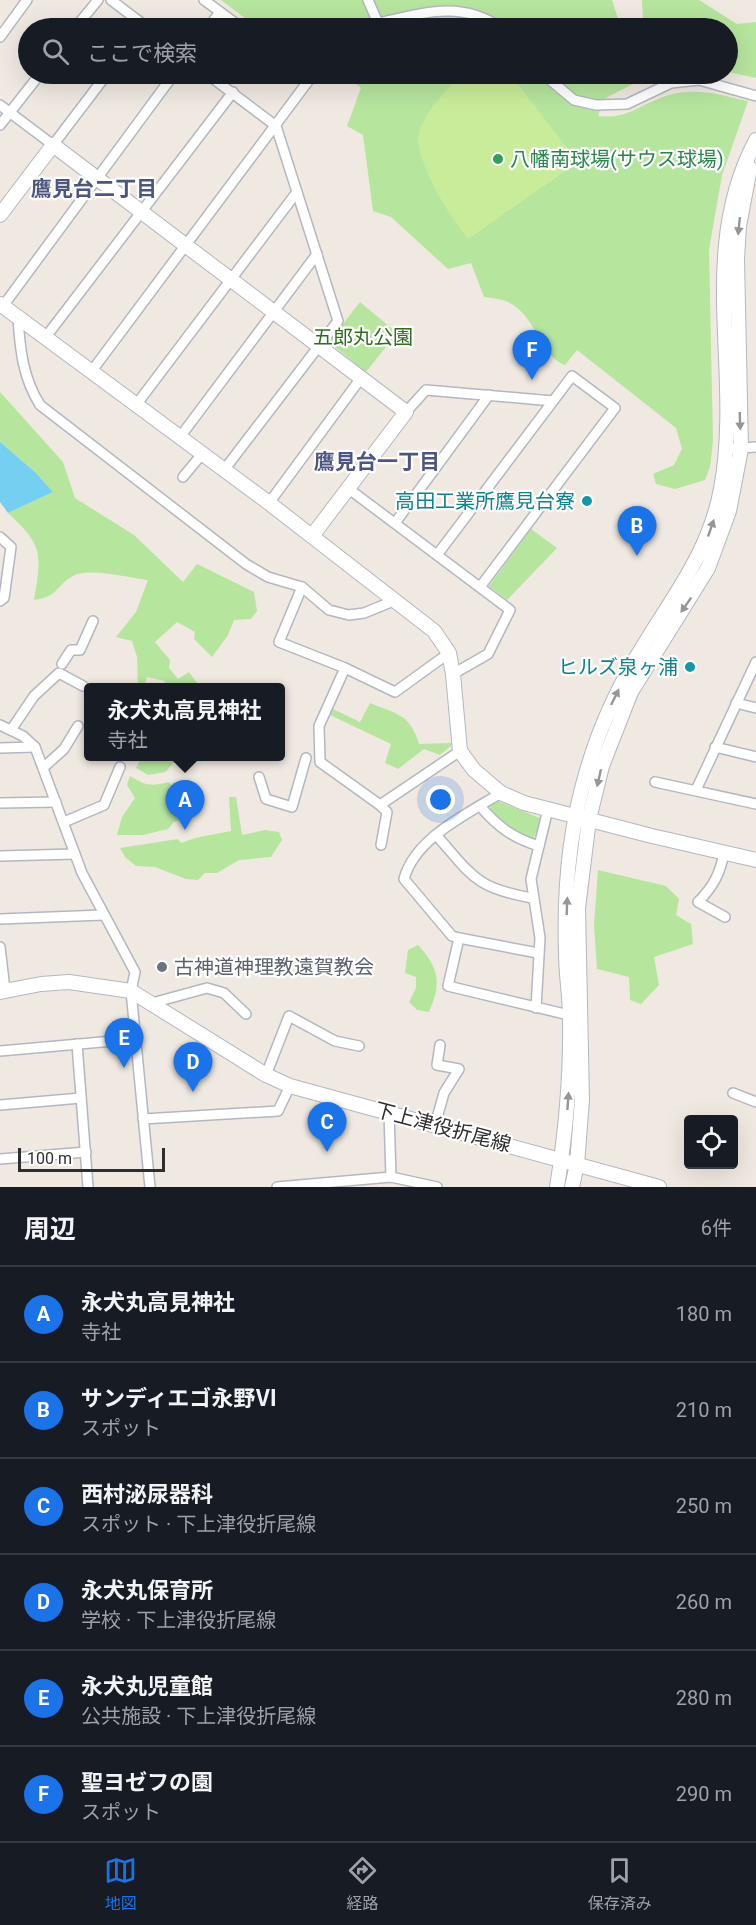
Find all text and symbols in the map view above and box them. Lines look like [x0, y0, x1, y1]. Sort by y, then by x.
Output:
search box [18, 18, 738, 84]
icon: search [39, 35, 72, 68]
text: ここで検索 [87, 41, 197, 66]
place label: 八幡南球場(サウス球場) [510, 147, 724, 171]
marker: 八幡南球場(サウス球場) [491, 152, 505, 166]
district label: 鷹見台二丁目 [31, 177, 157, 201]
one-way arrow [734, 217, 744, 236]
park label: 五郎丸公園 [313, 325, 413, 349]
pin: F [512, 330, 552, 380]
one-way arrow [735, 411, 745, 430]
district label: 鷹見台一丁目 [314, 450, 440, 474]
place label: 高田工業所鷹見台寮 [395, 489, 575, 513]
marker: 高田工業所鷹見台寮 [580, 494, 594, 508]
pin: B [618, 506, 656, 556]
one-way arrow [707, 519, 717, 537]
one-way arrow [680, 596, 692, 612]
place label: ヒルズ泉ヶ浦 [558, 655, 678, 679]
marker: ヒルズ泉ヶ浦 [683, 660, 697, 674]
popup [84, 683, 285, 761]
one-way arrow [611, 689, 620, 706]
text: 永犬丸高見神社 [107, 698, 262, 723]
text: 寺社 [107, 728, 147, 752]
one-way arrow [594, 769, 603, 788]
pin: A [166, 780, 204, 830]
your location [426, 785, 455, 814]
one-way arrow [562, 896, 571, 915]
place label: 古神道神理教遠賀教会 [174, 955, 374, 979]
marker: 古神道神理教遠賀教会 [155, 960, 169, 974]
pin: E [104, 1018, 144, 1068]
pin: D [174, 1042, 212, 1092]
one-way arrow [563, 1091, 572, 1110]
street label: 下上津役折尾線 [372, 1097, 514, 1157]
pin: C [308, 1102, 346, 1152]
map controls [684, 1115, 738, 1169]
button: locate [684, 1115, 738, 1169]
scale bar [18, 1145, 165, 1172]
text: 100 m [27, 1149, 72, 1168]
text: 周辺 [24, 1214, 76, 1244]
text: 6件 [701, 1216, 732, 1240]
text: 永犬丸高見神社 [81, 1290, 235, 1315]
text: A [37, 1302, 50, 1326]
text: 180 m [676, 1302, 732, 1326]
text: 寺社 [81, 1320, 121, 1344]
text: サンディエゴ永野Ⅵ [81, 1386, 277, 1411]
text: B [37, 1398, 50, 1422]
text: 210 m [676, 1398, 732, 1422]
text: スポット [81, 1416, 161, 1440]
text: 西村泌尿器科 [81, 1482, 213, 1507]
text: C [37, 1494, 50, 1518]
text: 250 m [676, 1494, 732, 1518]
text: スポット · 下上津役折尾線 [81, 1512, 316, 1536]
text: 永犬丸保育所 [81, 1578, 213, 1603]
text: D [37, 1590, 50, 1614]
text: 260 m [676, 1590, 732, 1614]
text: 学校 · 下上津役折尾線 [81, 1608, 276, 1632]
text: 永犬丸児童館 [81, 1674, 213, 1699]
text: E [38, 1686, 49, 1710]
text: 280 m [676, 1686, 732, 1710]
text: 公共施設 · 下上津役折尾線 [81, 1704, 316, 1728]
text: 聖ヨゼフの園 [81, 1770, 213, 1795]
text: F [38, 1782, 49, 1806]
text: 290 m [676, 1782, 732, 1806]
text: スポット [81, 1800, 161, 1824]
tab: 地図 [104, 1854, 137, 1914]
tab: 経路 [346, 1854, 379, 1914]
tab: 保存済み [588, 1854, 652, 1914]

